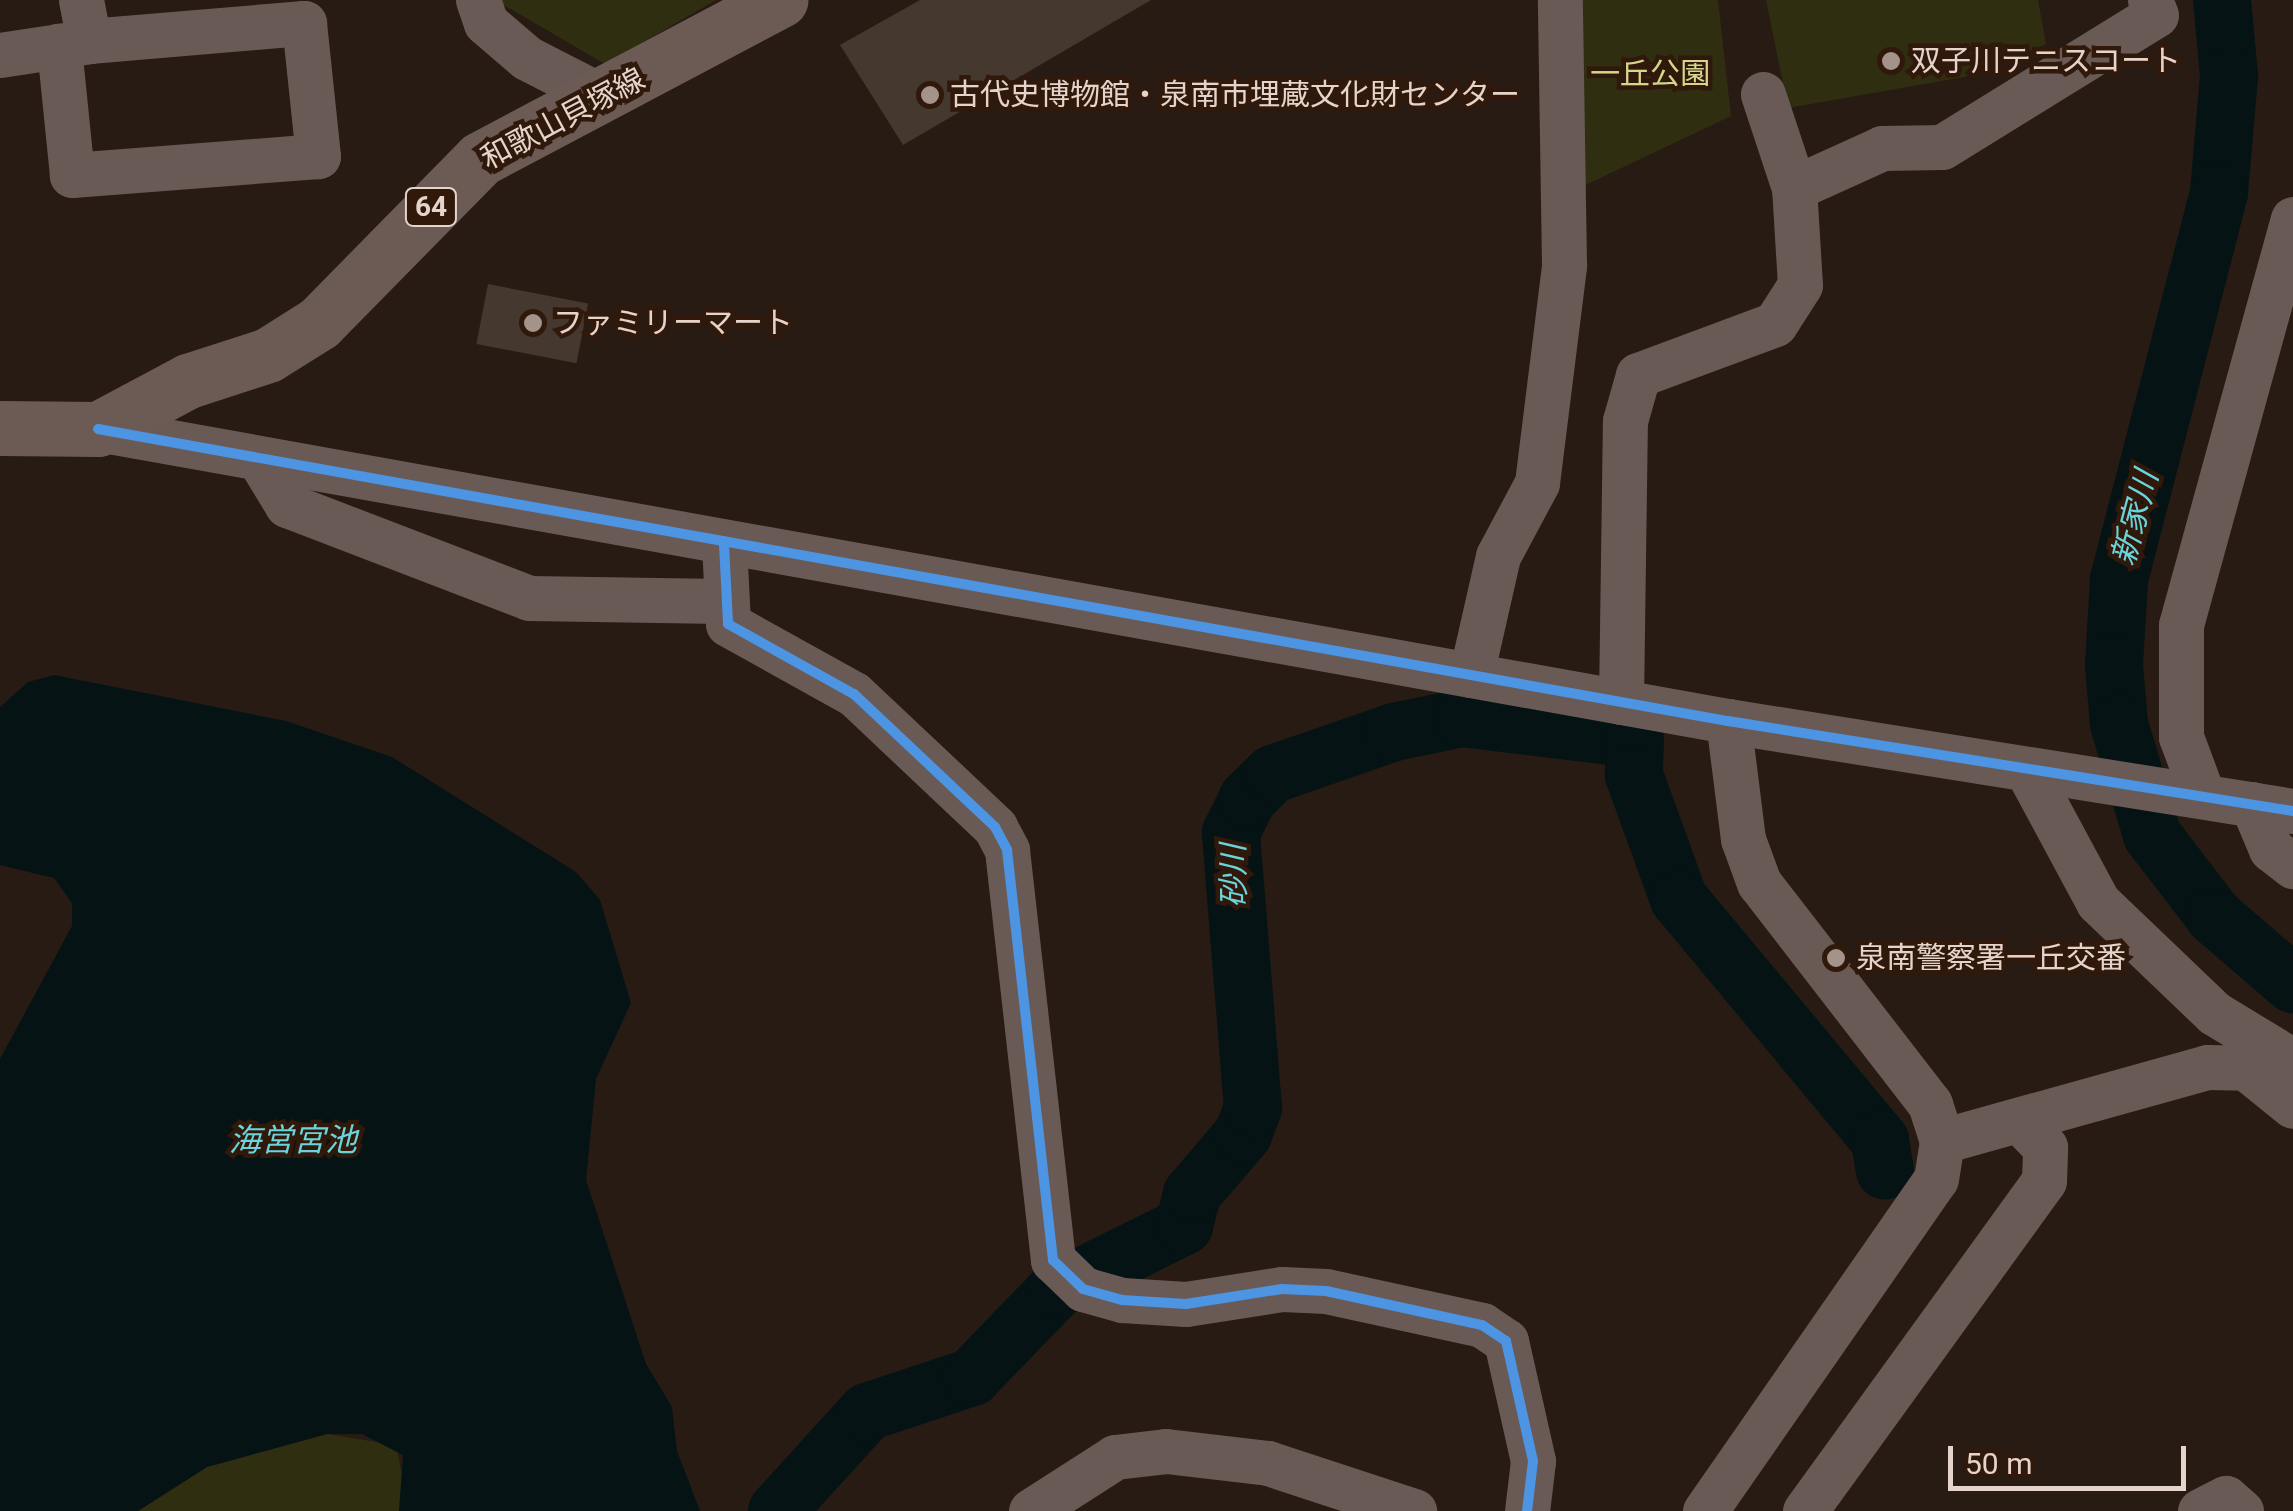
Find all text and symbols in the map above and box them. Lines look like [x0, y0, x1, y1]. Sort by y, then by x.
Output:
place label: 双子川テニスコート [1911, 43, 2181, 79]
marker: 双子川テニスコート [1880, 50, 1902, 72]
park label: 一丘公園 [1590, 56, 1710, 92]
street label: 和歌山貝塚線 [475, 61, 651, 177]
place label: 古代史博物館・泉南市埋蔵文化財センター [950, 77, 1520, 113]
marker: 古代史博物館・泉南市埋蔵文化財センター [919, 84, 941, 106]
road number: 64 [404, 184, 458, 230]
place label: ファミリーマート [553, 305, 793, 341]
marker: ファミリーマート [522, 312, 544, 334]
water label: 新家川 [2104, 467, 2166, 569]
water label: 砂川 [1214, 844, 1254, 908]
place label: 泉南警察署一丘交番 [1856, 940, 2126, 976]
marker: 泉南警察署一丘交番 [1825, 947, 1847, 969]
water label: 海営宮池 [229, 1121, 357, 1159]
scale bar [1953, 1426, 2190, 1488]
text: 50 m [1965, 1446, 2032, 1481]

